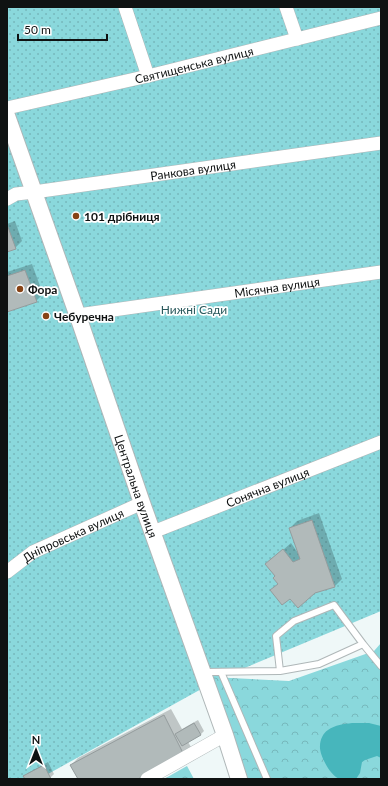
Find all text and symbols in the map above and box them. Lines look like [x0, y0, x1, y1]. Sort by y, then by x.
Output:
scale bar [18, 16, 107, 42]
text: 50 m [24, 22, 51, 37]
street label: Святищенська вулиця [133, 43, 255, 86]
street label: Ранкова вулиця [149, 156, 237, 183]
place label: 101 дрібниця [84, 209, 160, 224]
marker: 101 дрібниця [71, 211, 81, 221]
street label: Місячна вулиця [233, 273, 321, 300]
place label: Фора [28, 282, 57, 297]
marker: Фора [15, 284, 25, 294]
park label: Нижні Сади [161, 302, 227, 317]
place label: Чебуречна [54, 309, 114, 324]
marker: Чебуречна [41, 311, 51, 321]
street label: Центральна вулиця [112, 433, 161, 540]
street label: Сонячна вулиця [224, 464, 311, 510]
street label: Дніпровська вулиця [19, 505, 126, 565]
north arrow [16, 730, 56, 770]
text: N [32, 733, 40, 746]

